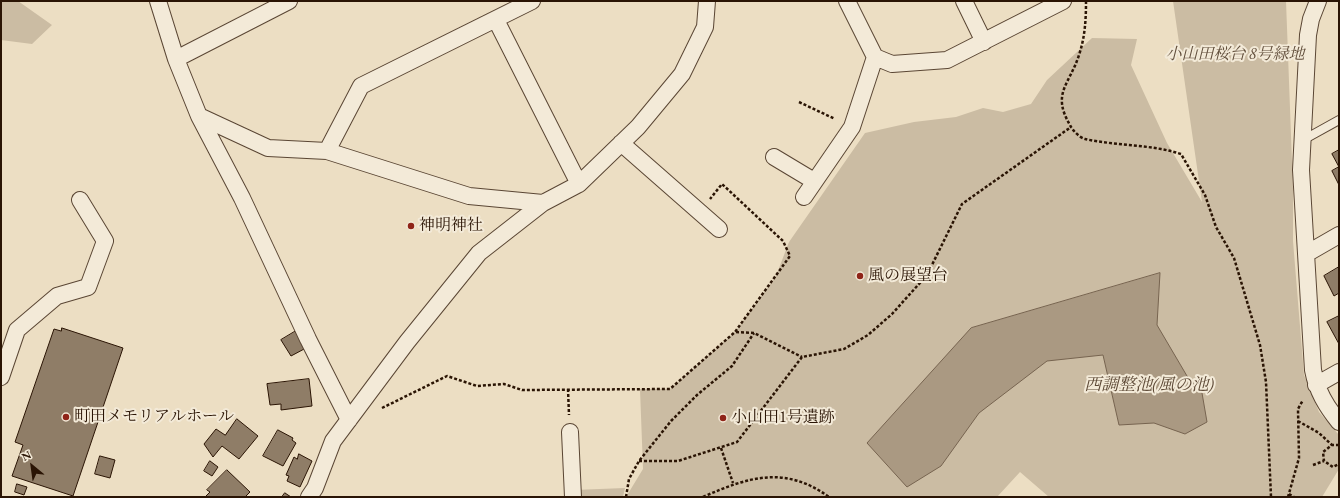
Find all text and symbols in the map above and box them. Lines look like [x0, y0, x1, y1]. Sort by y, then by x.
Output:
park label: 小山田桜台 8号緑地 [1166, 45, 1304, 65]
place label: 神明神社 [419, 216, 483, 236]
marker: 神明神社 [406, 221, 416, 231]
place label: 風の展望台 [868, 266, 948, 286]
marker: 風の展望台 [855, 271, 865, 281]
water label: 西調整池(風の池) [1084, 375, 1214, 395]
place label: 町田メモリアルホール [74, 407, 234, 427]
place label: 小山田1号遺跡 [731, 408, 835, 428]
marker: 町田メモリアルホール [61, 412, 71, 422]
marker: 小山田1号遺跡 [718, 413, 728, 423]
north arrow [12, 446, 52, 486]
text: N [19, 447, 33, 464]

